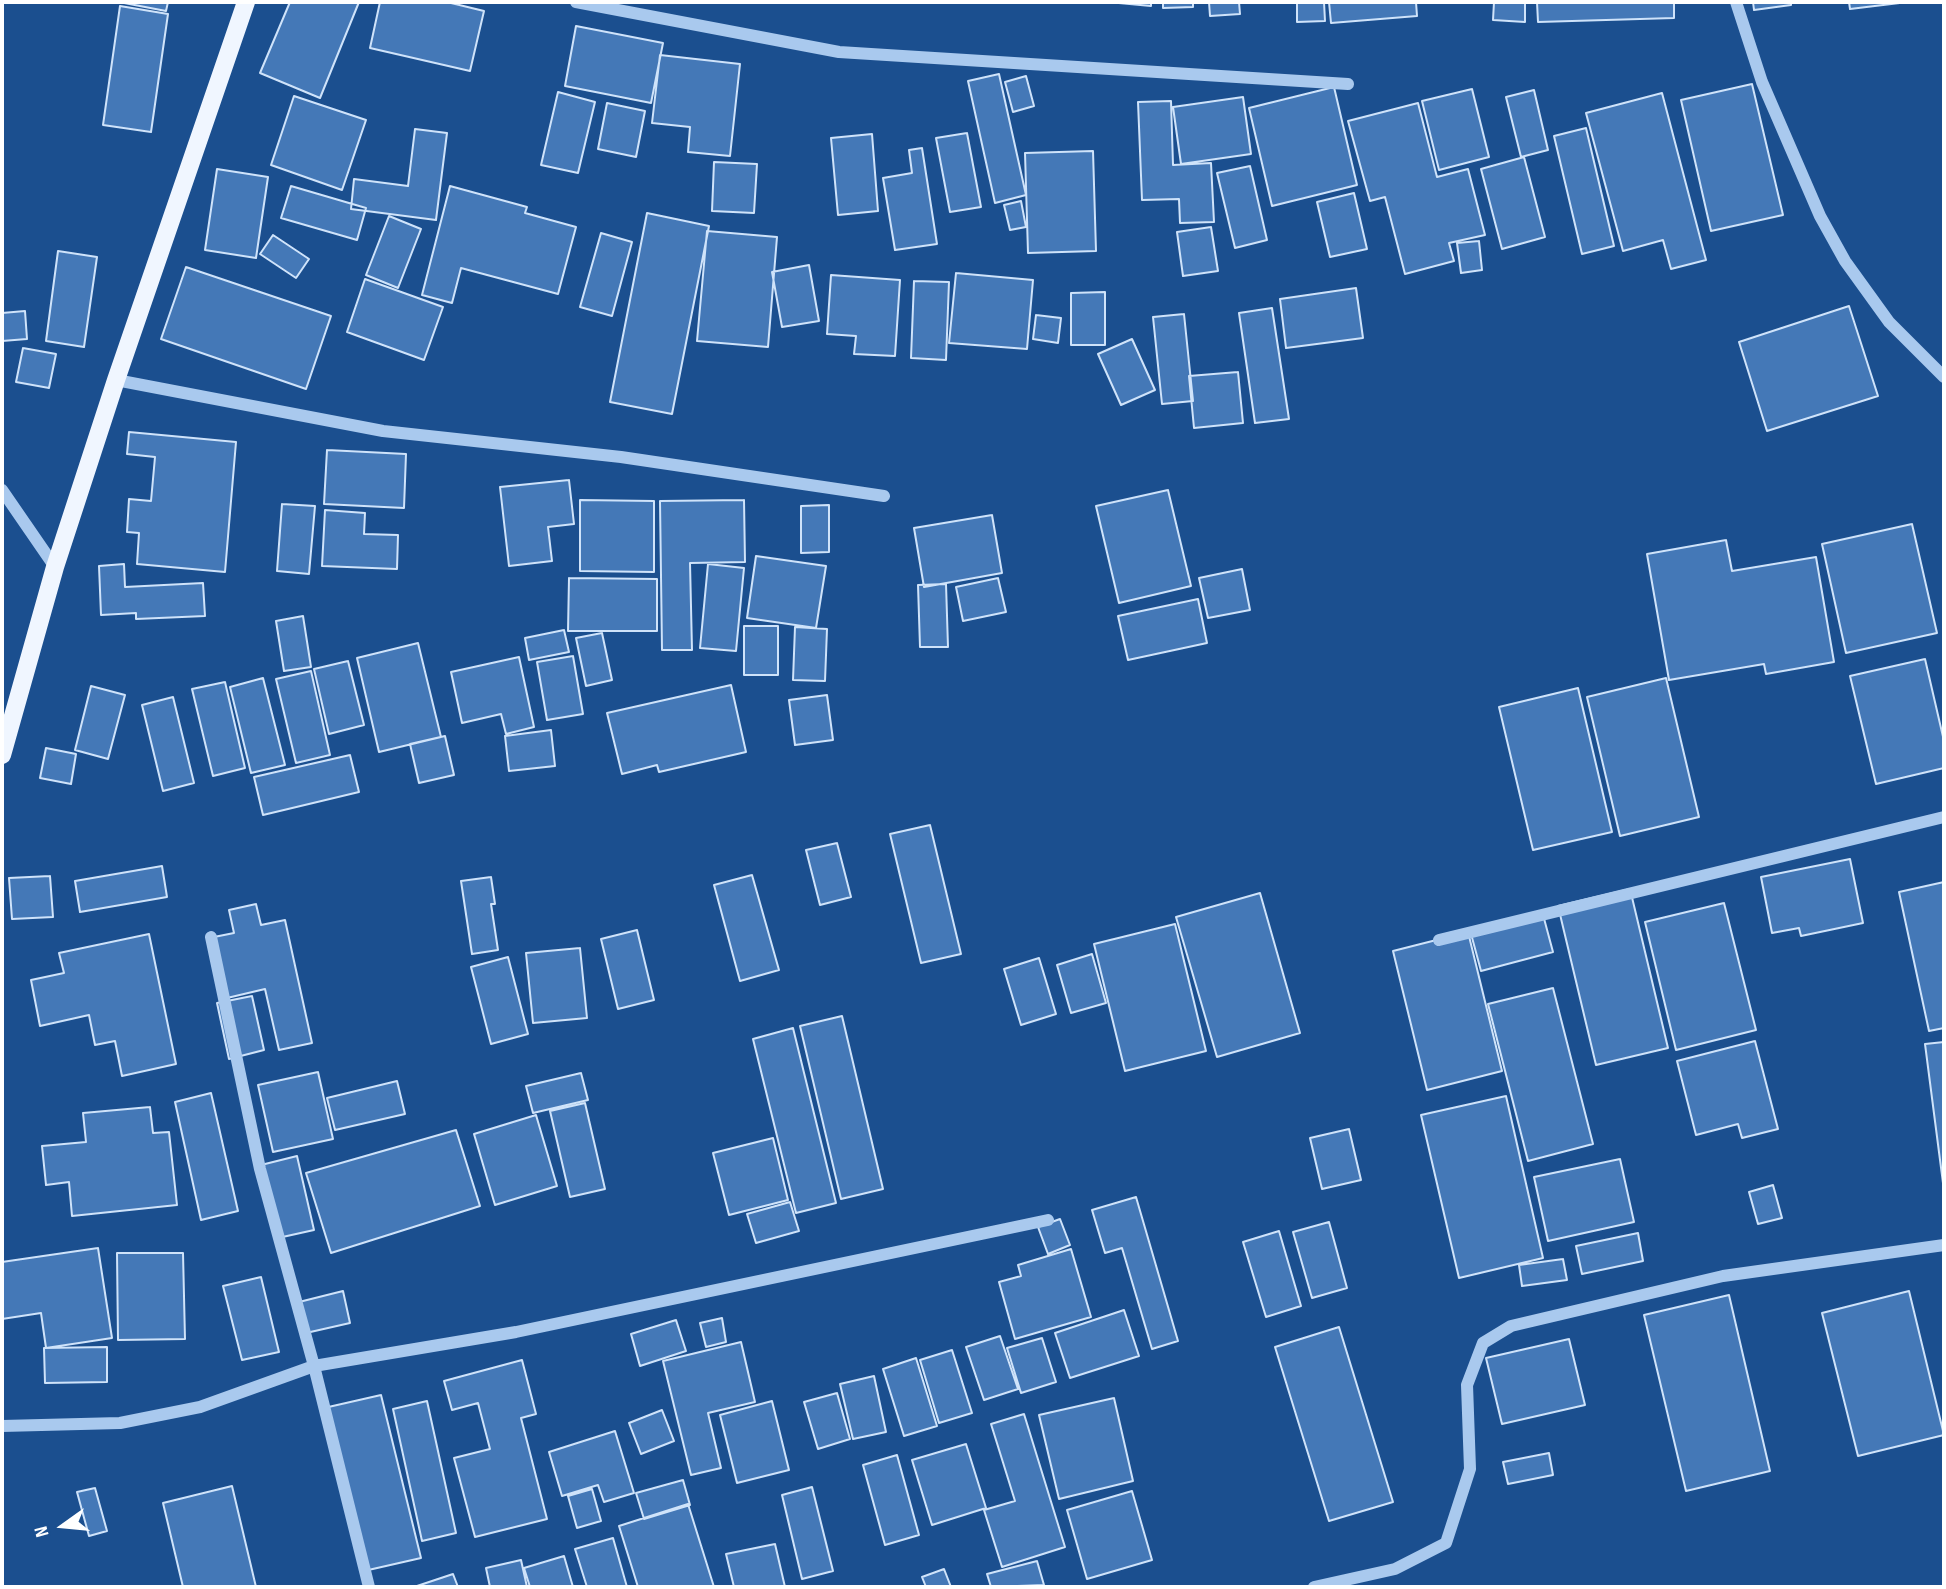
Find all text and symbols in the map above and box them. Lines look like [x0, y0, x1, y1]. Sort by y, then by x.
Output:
north arrow [28, 1491, 98, 1561]
text: N [30, 1524, 55, 1539]

